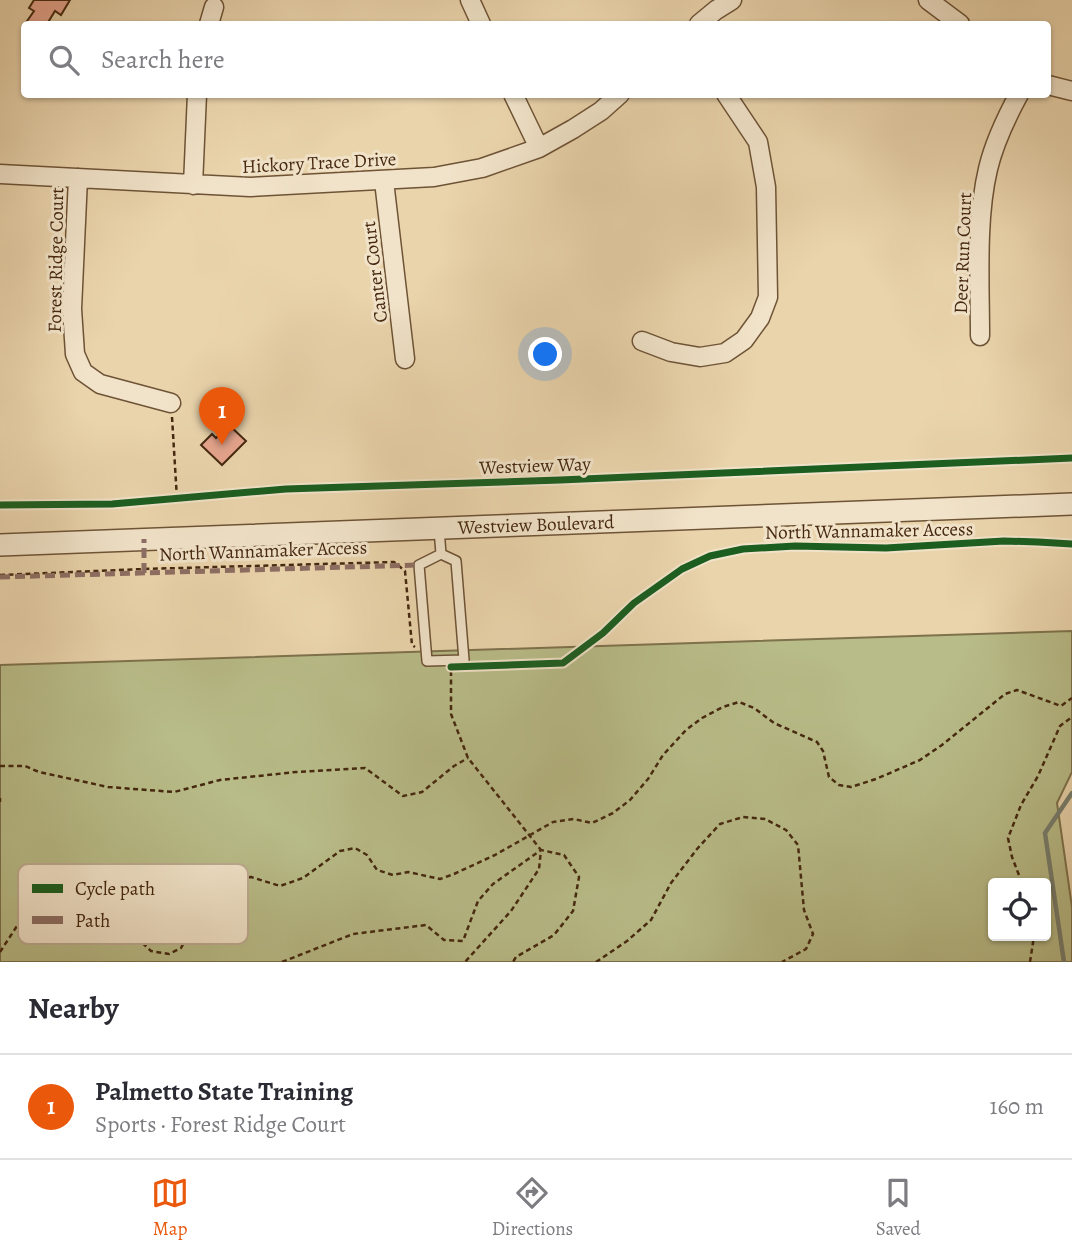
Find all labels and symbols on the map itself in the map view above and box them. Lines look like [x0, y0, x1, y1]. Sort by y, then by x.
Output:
street label: Hickory Trace Drive [241, 146, 397, 180]
street label: Forest Ridge Court [42, 187, 70, 333]
street label: Deer Run Court [948, 192, 978, 314]
street label: Canter Court [356, 220, 394, 324]
your location [528, 337, 562, 371]
pin: 1 [199, 387, 245, 445]
street label: Westview Way [478, 451, 592, 481]
street label: Westview Boulevard [456, 509, 615, 541]
street label: North Wannamaker Access [765, 516, 973, 546]
street label: North Wannamaker Access [158, 534, 368, 568]
legend [18, 864, 248, 944]
text: Cycle path [75, 876, 155, 902]
text: Path [75, 908, 110, 934]

